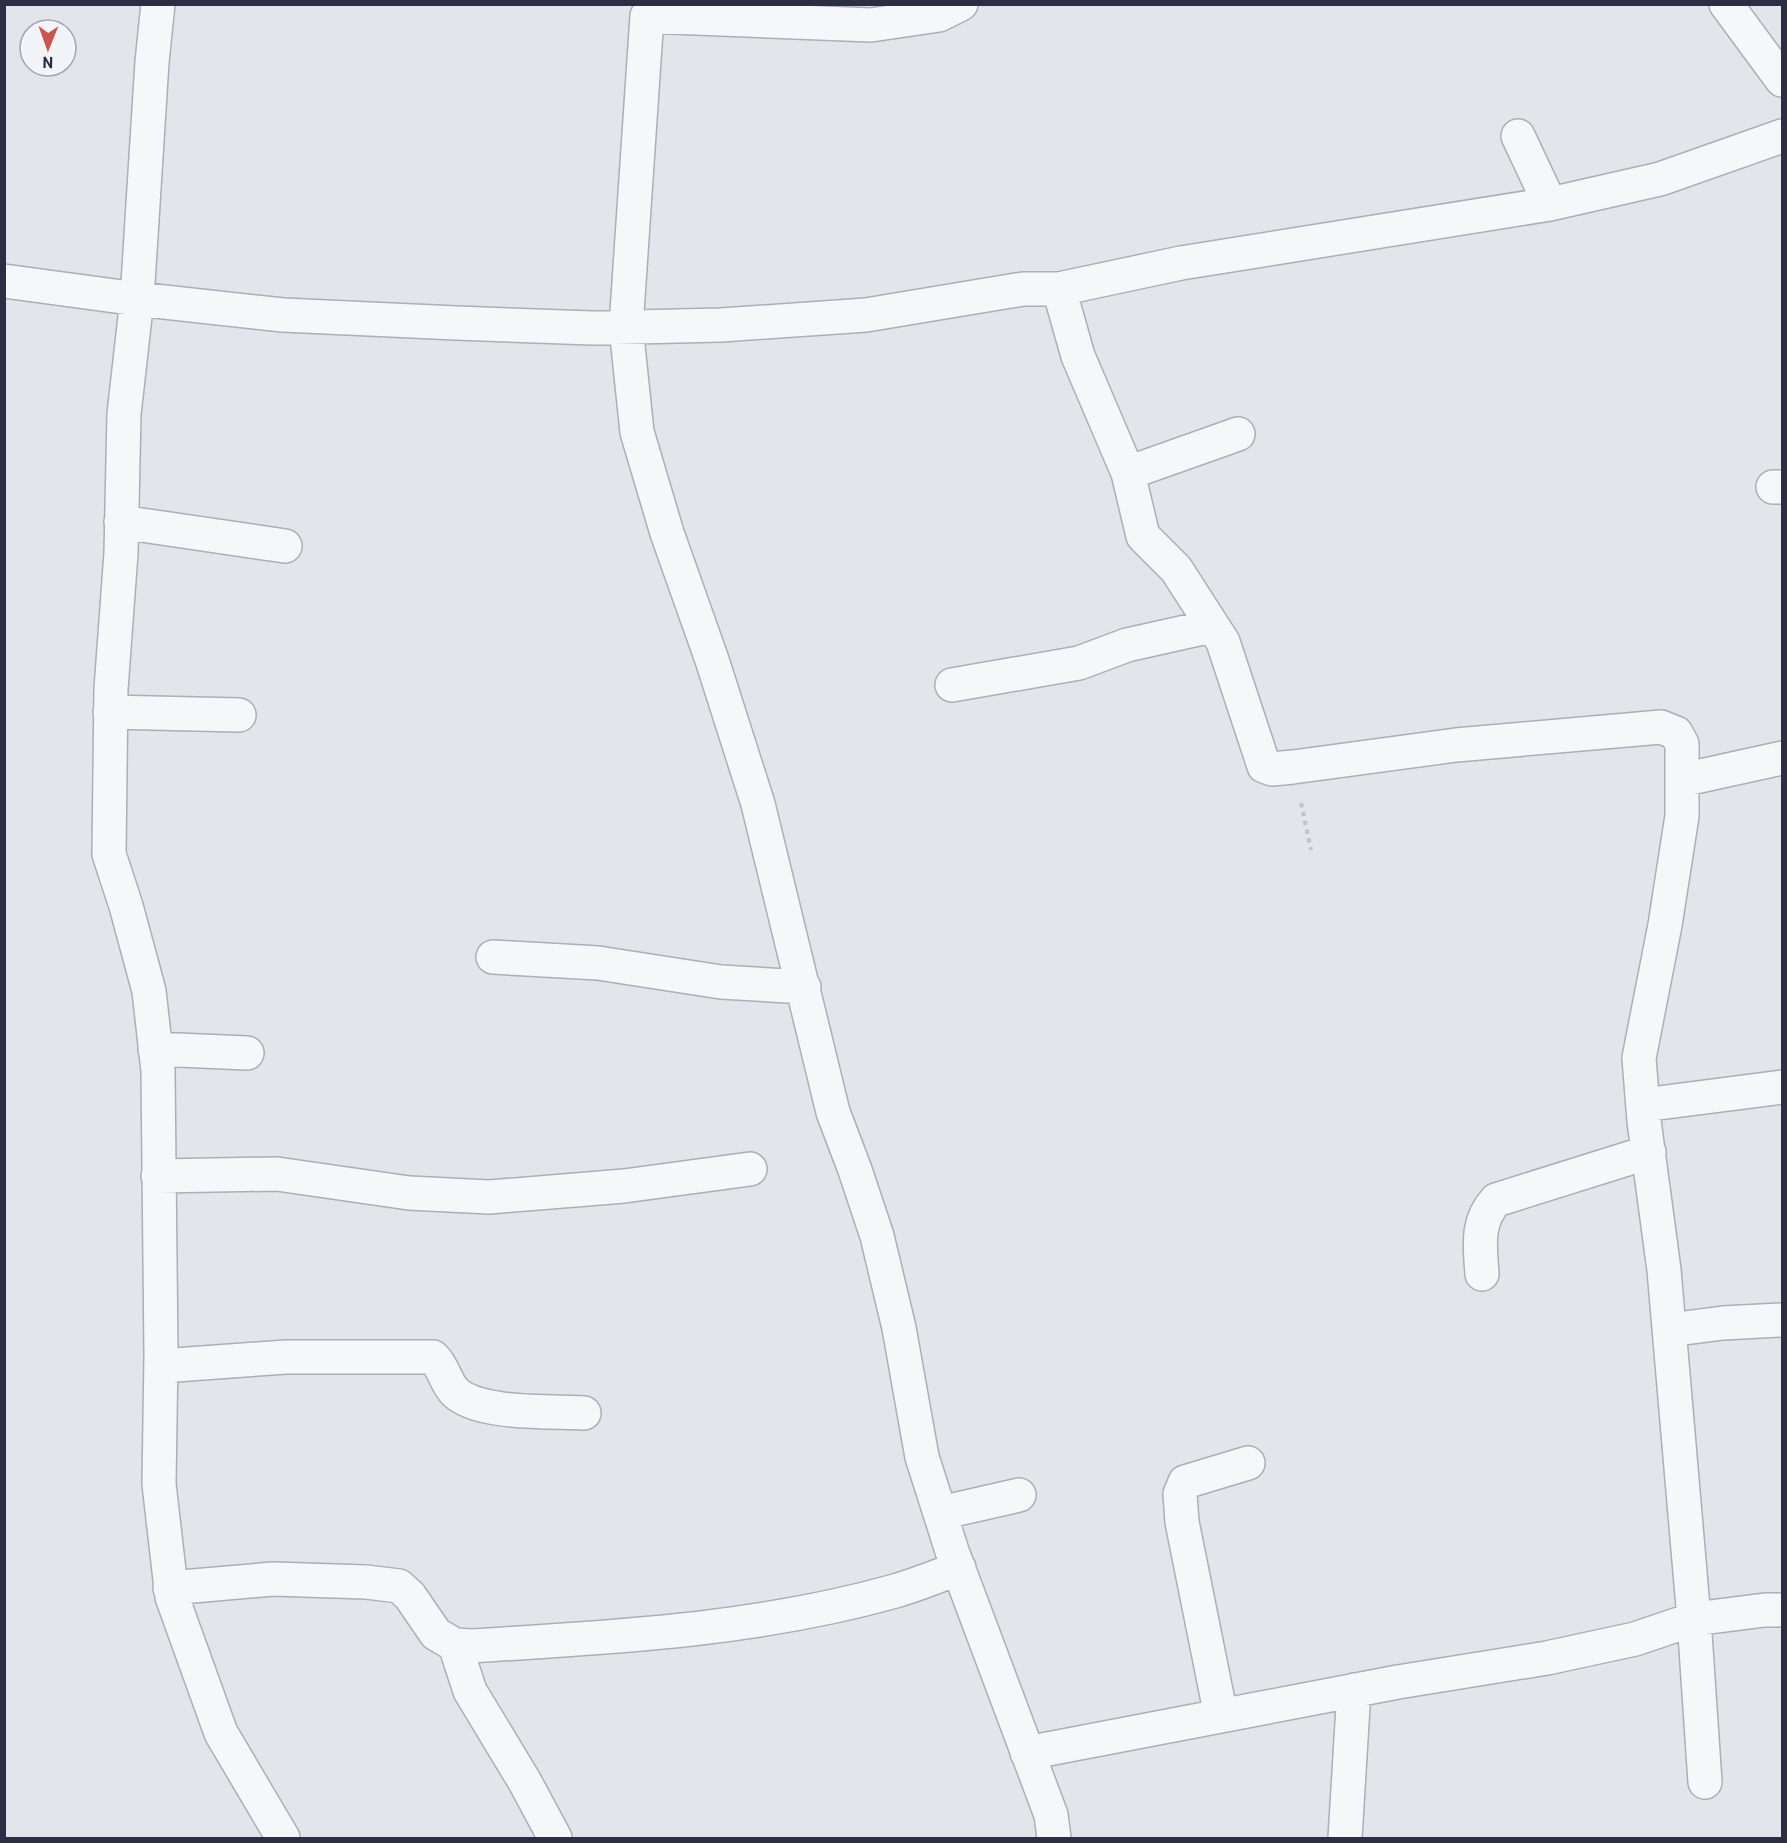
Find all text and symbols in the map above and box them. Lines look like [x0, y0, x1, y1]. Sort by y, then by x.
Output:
north arrow [18, 18, 78, 78]
text: N [42, 54, 53, 73]

